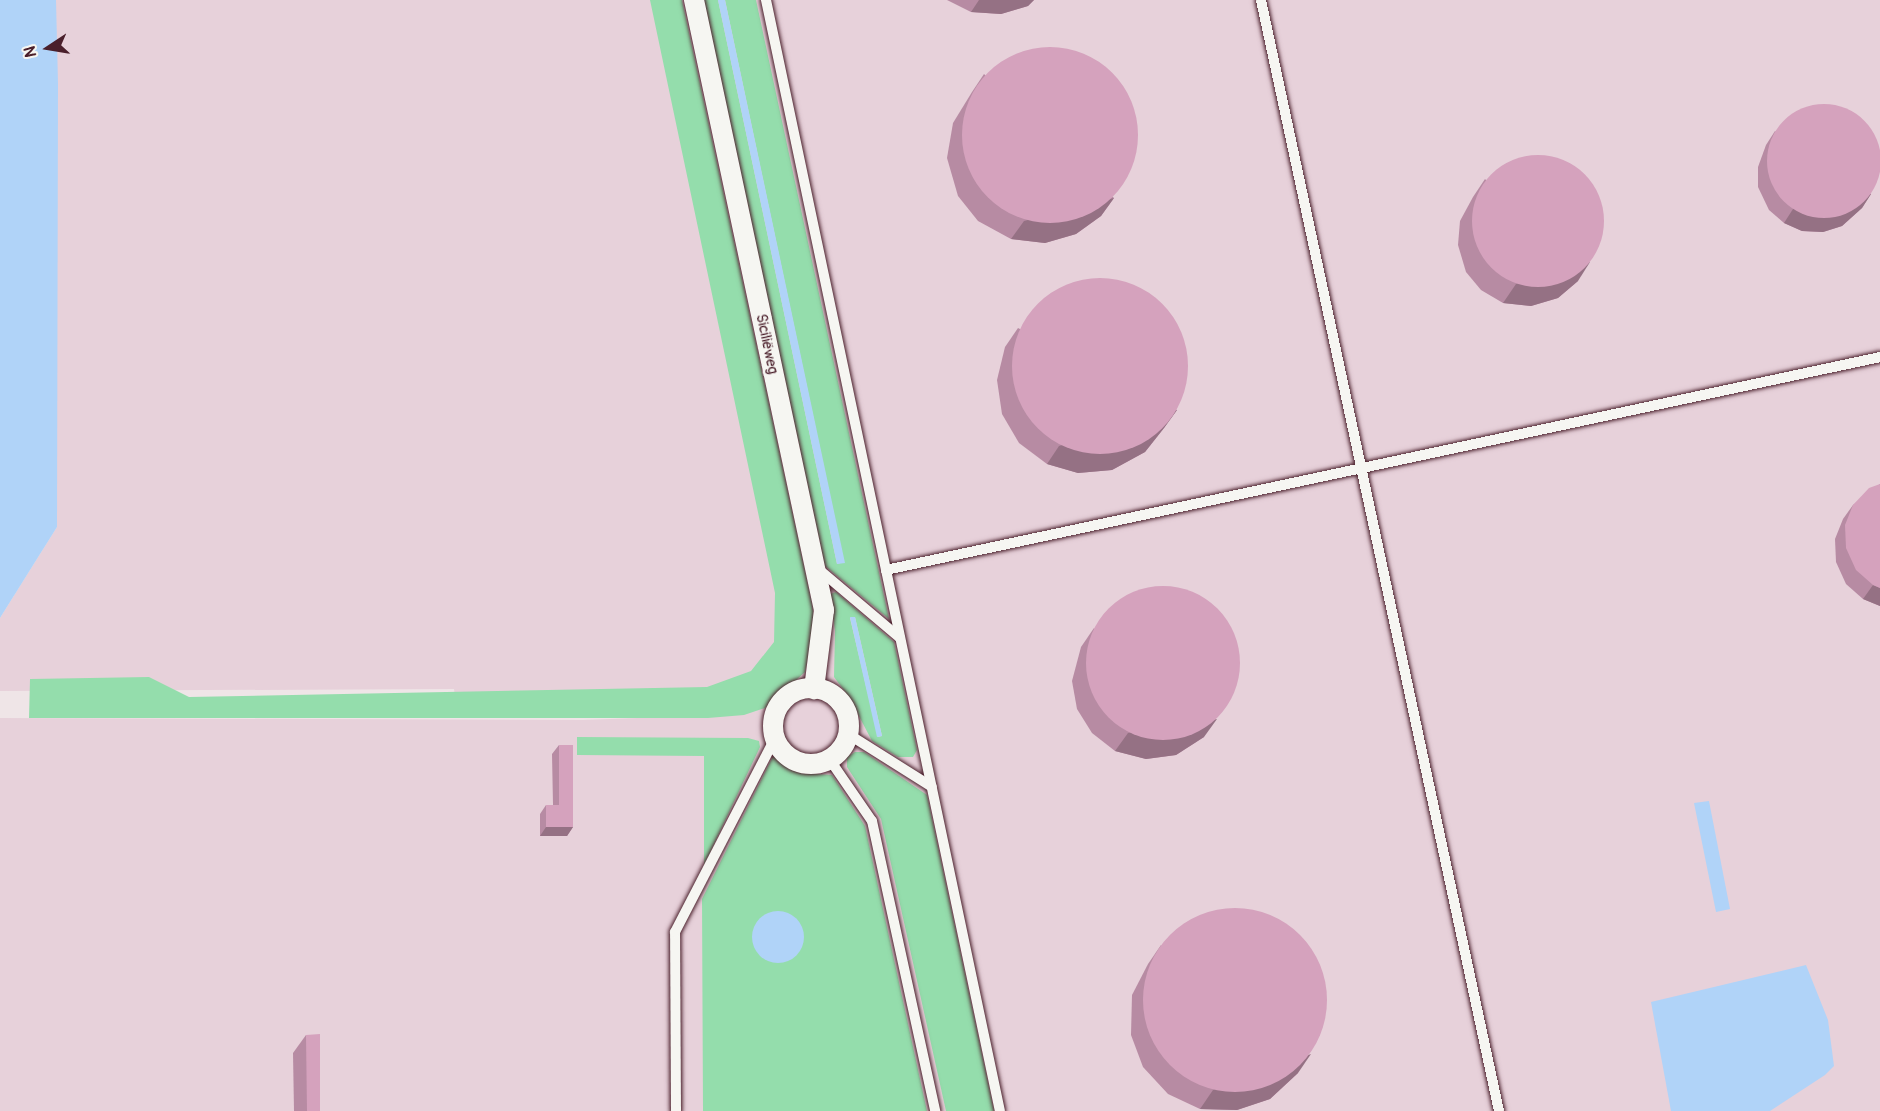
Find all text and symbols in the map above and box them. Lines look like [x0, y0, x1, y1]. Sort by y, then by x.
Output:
north arrow [18, 18, 78, 78]
text: N [19, 44, 41, 59]
street label: Siciliëweg [752, 312, 782, 376]

